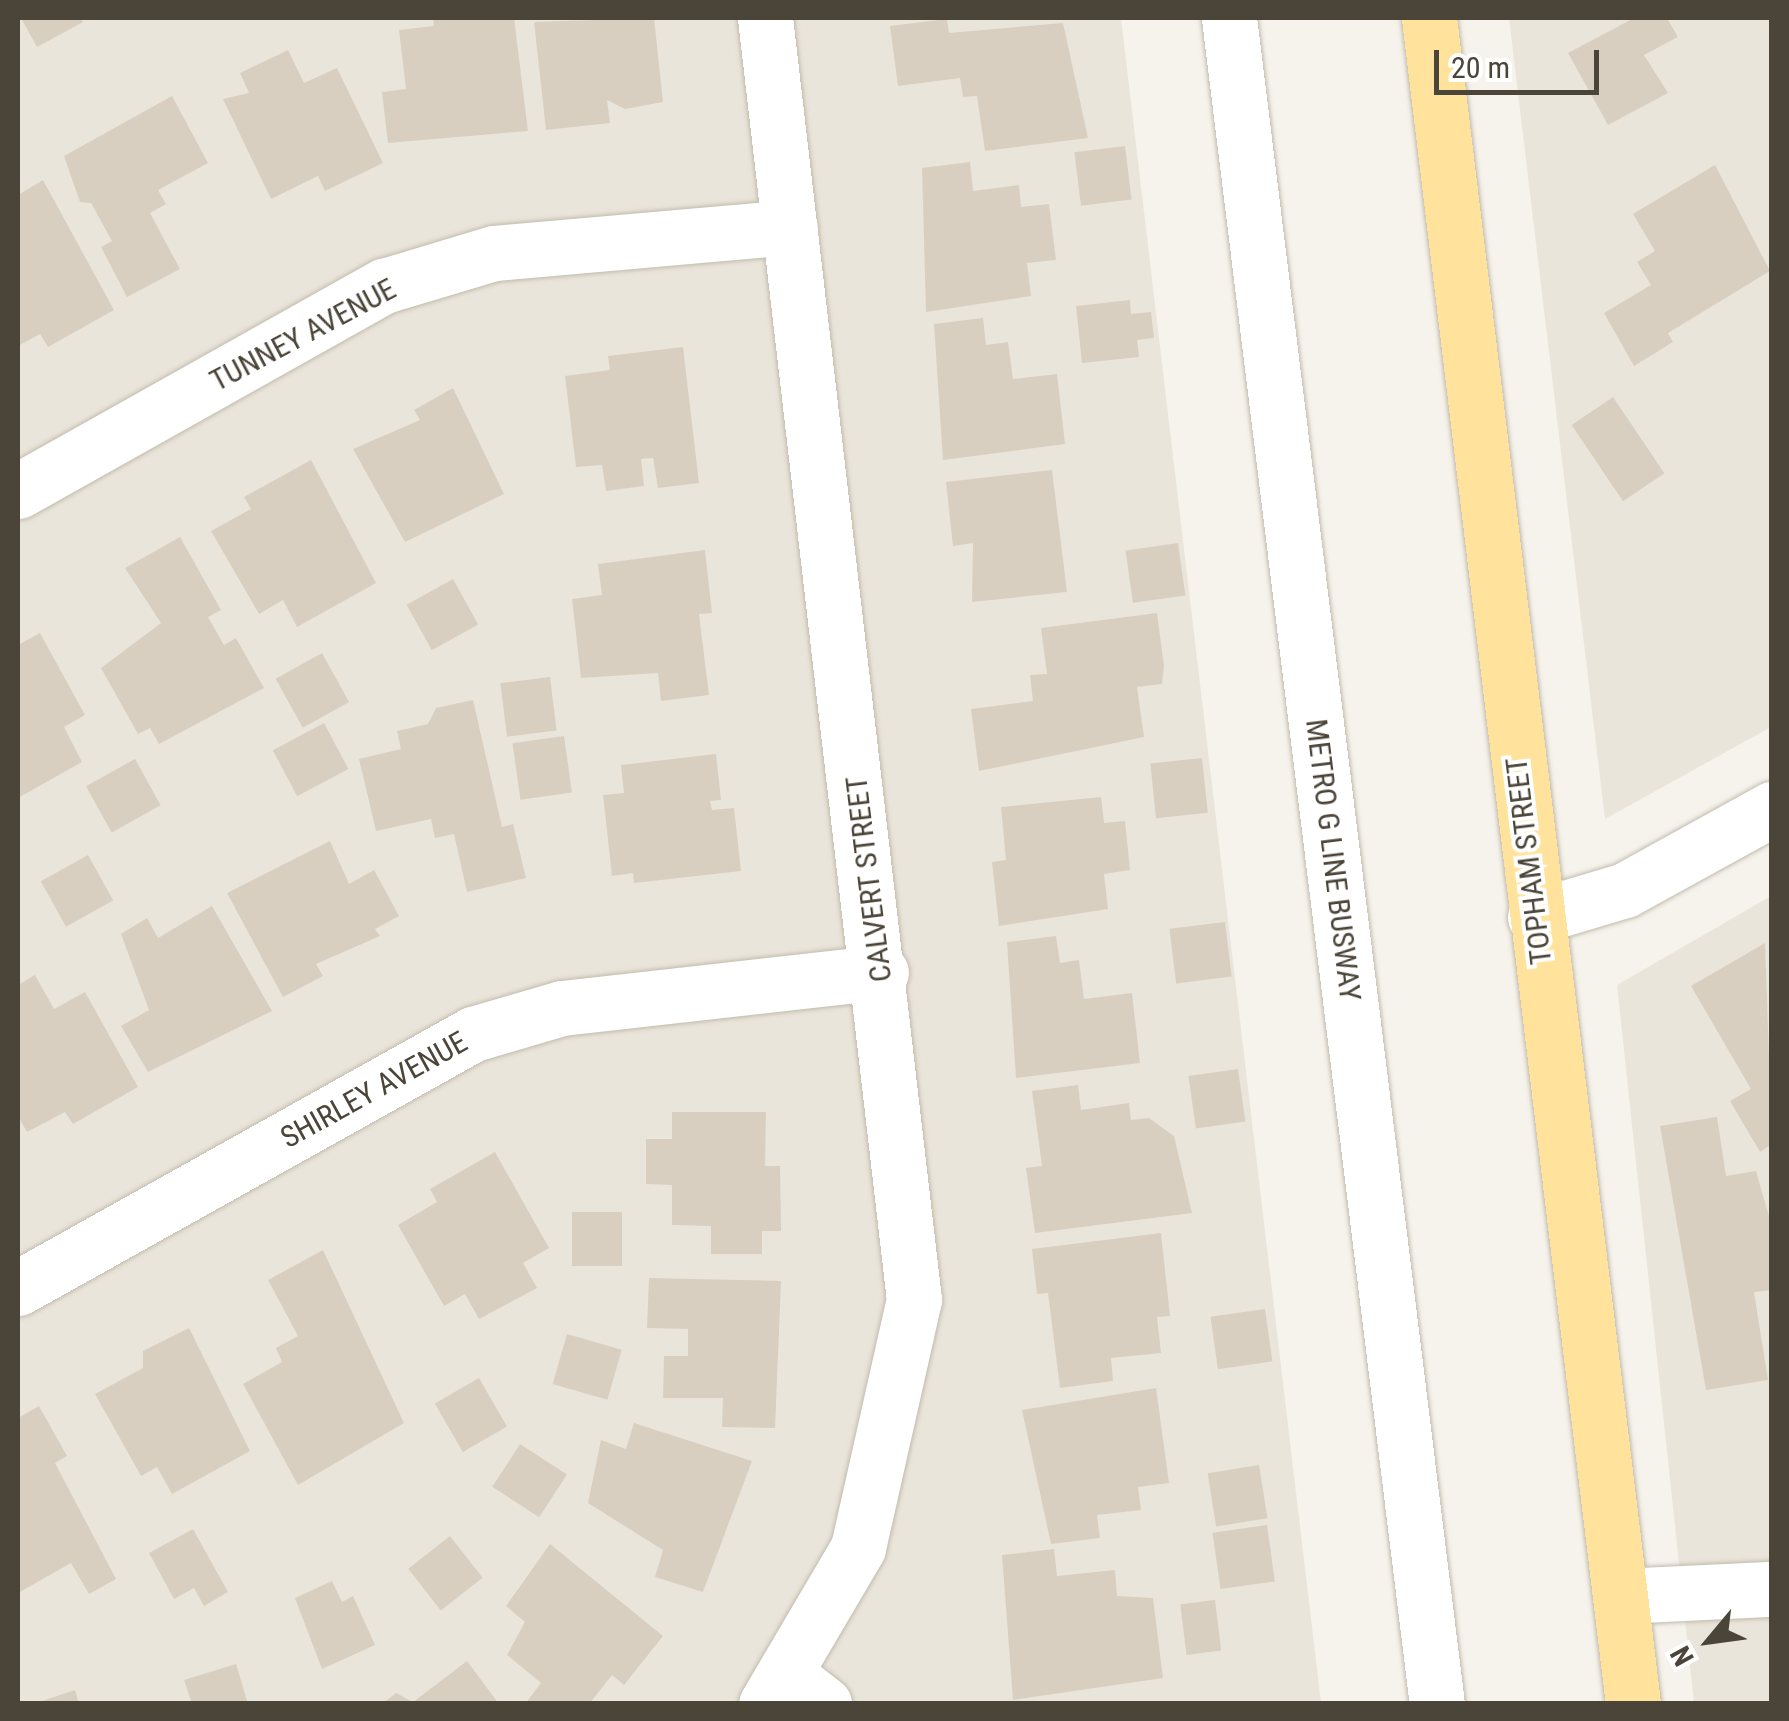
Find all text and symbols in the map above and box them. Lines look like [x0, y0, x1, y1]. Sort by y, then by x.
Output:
scale bar [1439, 30, 1604, 92]
text: 20 m [1451, 50, 1510, 85]
street label: TUNNEY AVENUE [204, 271, 402, 399]
street label: METRO G LINE BUSWAY [1298, 717, 1368, 1003]
street label: TOPHAM STREET [1498, 755, 1560, 967]
street label: CALVERT STREET [838, 774, 900, 984]
street label: SHIRLEY AVENUE [275, 1024, 473, 1156]
north arrow [1659, 1591, 1759, 1691]
text: N [1664, 1640, 1701, 1671]

